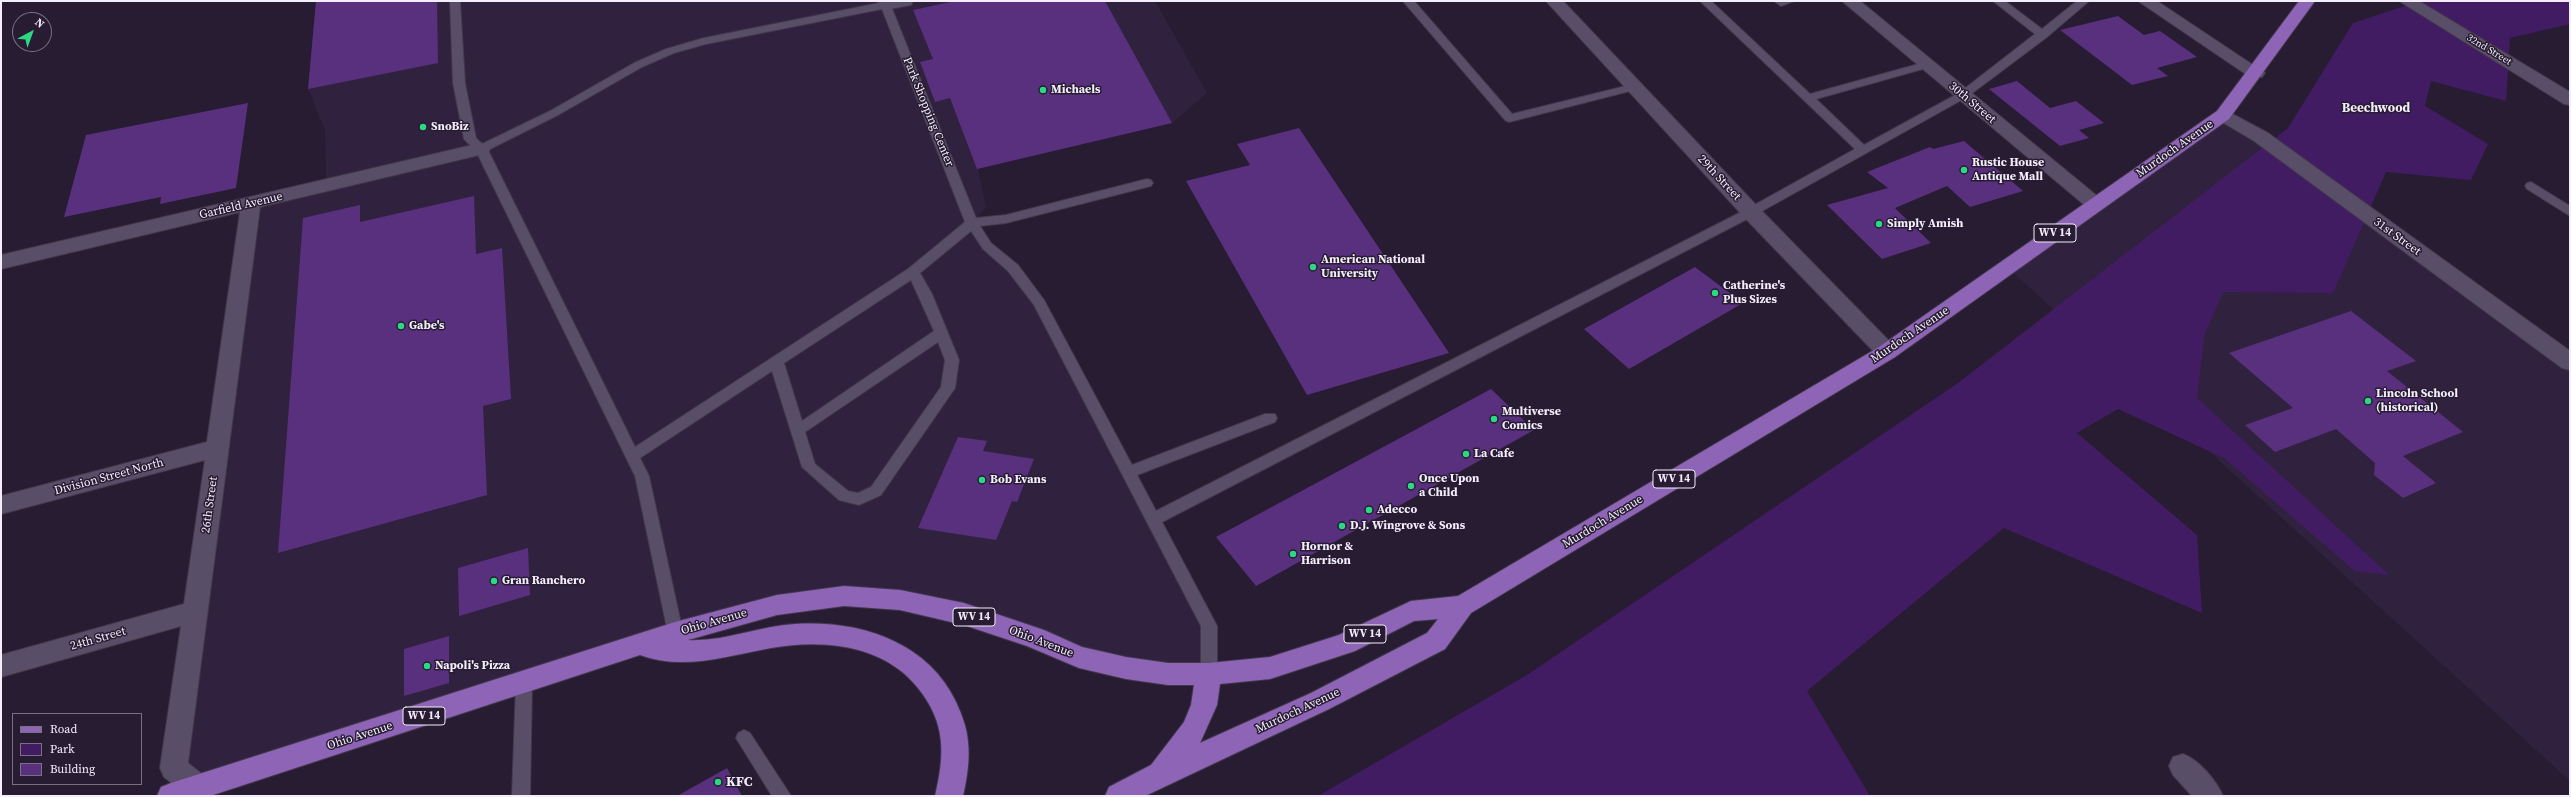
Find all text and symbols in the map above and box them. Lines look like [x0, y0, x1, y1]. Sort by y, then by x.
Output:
north arrow [12, 12, 52, 52]
text: N [32, 15, 47, 32]
street label: 32nd Street [2465, 32, 2513, 68]
street label: Park Shopping Center [899, 55, 957, 169]
street label: 30th Street [1946, 79, 1998, 127]
place label: Michaels [1051, 83, 1100, 97]
marker: Michaels [1038, 85, 1048, 95]
district label: Beechwood [2342, 101, 2410, 117]
street label: Murdoch Avenue [2134, 117, 2216, 181]
place label: SnoBiz [431, 120, 469, 134]
marker: SnoBiz [418, 122, 428, 132]
street label: 29th Street [1694, 152, 1744, 204]
place label: Rustic House Antique Mall [1972, 156, 2044, 184]
marker: Rustic House Antique Mall [1959, 165, 1969, 175]
street label: Garfield Avenue [198, 189, 284, 223]
street label: 31st Street [2371, 215, 2423, 259]
place label: Simply Amish [1887, 217, 1963, 231]
marker: Simply Amish [1874, 219, 1884, 229]
road number: WV 14 [2034, 224, 2076, 242]
place label: American National University [1321, 253, 1425, 281]
marker: American National University [1308, 262, 1318, 272]
place label: Catherine's Plus Sizes [1723, 279, 1785, 307]
marker: Catherine's Plus Sizes [1710, 288, 1720, 298]
street label: Murdoch Avenue [1868, 304, 1952, 366]
place label: Gabe's [409, 319, 444, 333]
marker: Gabe's [396, 321, 406, 331]
place label: Lincoln School (historical) [2376, 387, 2458, 415]
marker: Lincoln School (historical) [2363, 396, 2373, 406]
place label: Multiverse Comics [1502, 405, 1561, 433]
marker: Multiverse Comics [1489, 414, 1499, 424]
place label: La Cafe [1474, 447, 1514, 461]
marker: La Cafe [1461, 449, 1471, 459]
street label: Division Street North [53, 455, 165, 499]
road number: WV 14 [1653, 470, 1695, 488]
place label: Once Upon a Child [1419, 472, 1480, 500]
place label: Bob Evans [990, 473, 1046, 487]
marker: Bob Evans [977, 475, 987, 485]
street label: 26th Street [199, 476, 221, 534]
marker: Once Upon a Child [1406, 481, 1416, 491]
street label: Murdoch Avenue [1560, 492, 1646, 552]
place label: Adecco [1377, 503, 1417, 517]
marker: Adecco [1364, 505, 1374, 515]
place label: D.J. Wingrove & Sons [1350, 519, 1465, 533]
marker: D.J. Wingrove & Sons [1337, 521, 1347, 531]
place label: Hornor & Harrison [1301, 540, 1353, 568]
marker: Hornor & Harrison [1288, 549, 1298, 559]
place label: Gran Ranchero [502, 574, 585, 588]
marker: Gran Ranchero [489, 576, 499, 586]
street label: Ohio Avenue [679, 606, 749, 638]
road number: WV 14 [953, 608, 995, 626]
street label: Ohio Avenue [1007, 623, 1075, 661]
street label: 24th Street [69, 624, 127, 654]
road number: WV 14 [1344, 625, 1386, 643]
place label: Napoli's Pizza [435, 659, 510, 673]
marker: Napoli's Pizza [422, 661, 432, 671]
street label: Murdoch Avenue [1254, 685, 1342, 737]
road number: WV 14 [403, 707, 445, 725]
legend [12, 713, 142, 785]
street label: Ohio Avenue [325, 719, 395, 753]
text: Road [50, 721, 77, 737]
text: Park [50, 741, 75, 757]
text: Building [50, 761, 95, 777]
place label: KFC [726, 774, 752, 790]
marker: KFC [713, 777, 723, 787]

